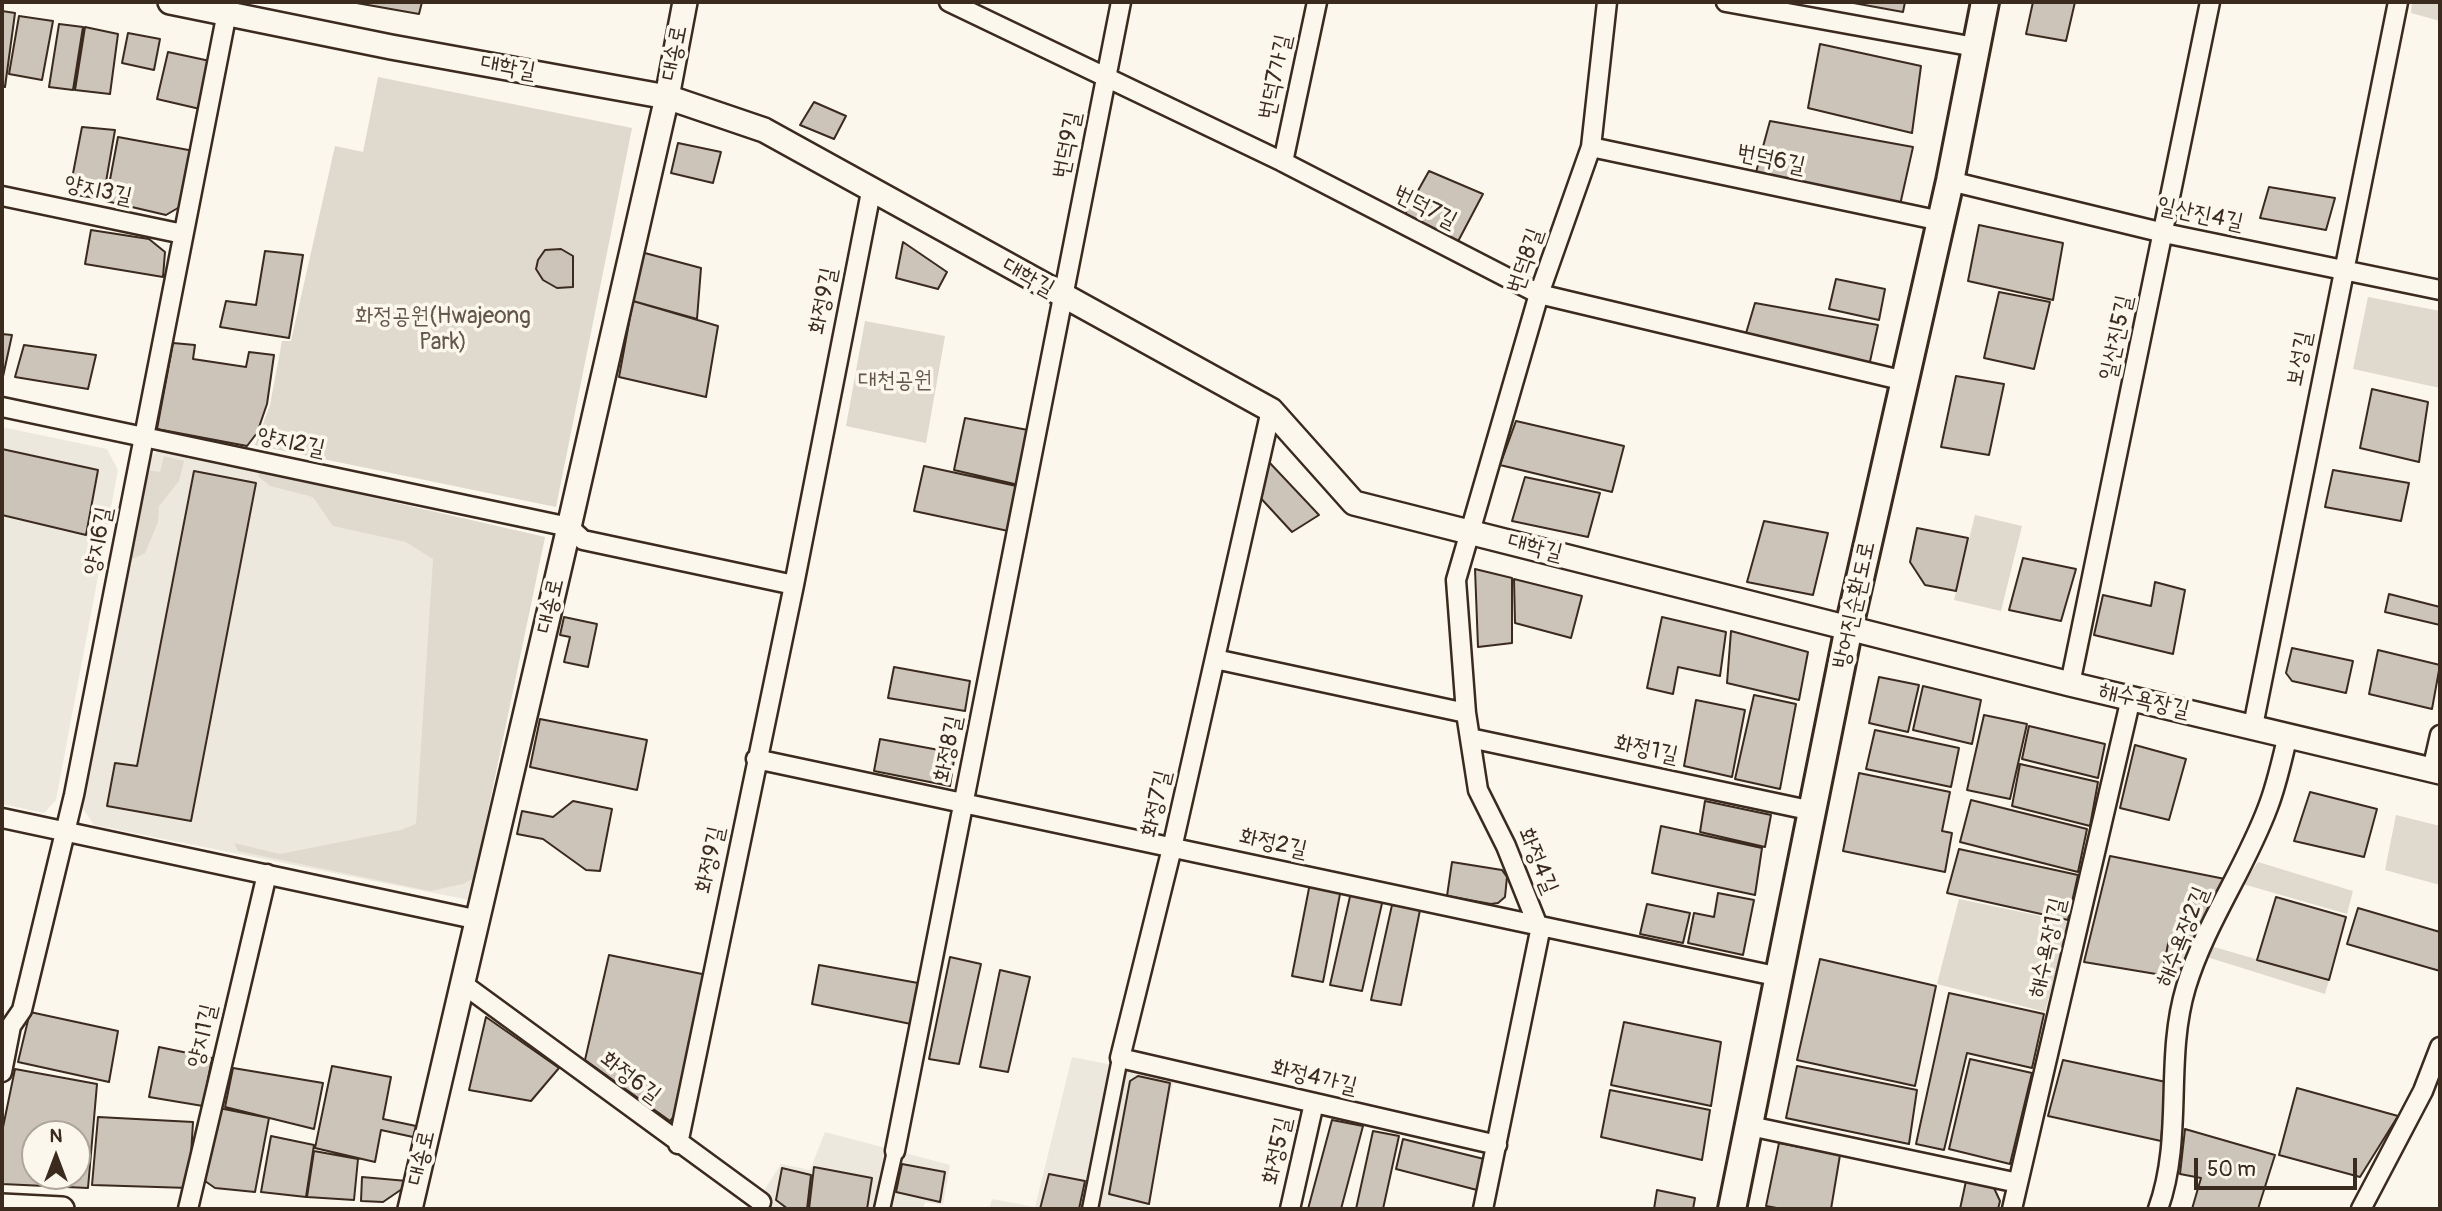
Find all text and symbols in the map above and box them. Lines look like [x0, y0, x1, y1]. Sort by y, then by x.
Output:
street label: 대송로 [656, 23, 694, 83]
street label: 번덕7가길 [1254, 32, 1298, 122]
street label: 대학길 [478, 50, 538, 86]
street label: 번덕9길 [1048, 109, 1088, 181]
street label: 번덕6길 [1734, 139, 1808, 181]
street label: 양지3길 [62, 170, 134, 212]
street label: 번덕7길 [1389, 180, 1461, 236]
street label: 일산진4길 [2154, 192, 2246, 238]
street label: 번덕8길 [1502, 225, 1550, 297]
street label: 대학길 [997, 252, 1059, 304]
street label: 화정9길 [804, 265, 844, 337]
street label: 일산진5길 [2095, 293, 2139, 383]
park label: 화정공원(Hwajeong Park) [355, 303, 531, 357]
street label: 보성길 [2281, 329, 2319, 389]
park label: 대천공원 [858, 367, 932, 395]
street label: 양지2길 [255, 422, 327, 464]
street label: 양지6길 [79, 505, 119, 577]
street label: 대학길 [1505, 528, 1565, 568]
street label: 방어진순환도로 [1828, 539, 1882, 671]
street label: 대송로 [531, 576, 571, 636]
street label: 해수욕장길 [2096, 677, 2192, 725]
street label: 화정8길 [929, 713, 969, 785]
street label: 화정1길 [1612, 730, 1680, 770]
street label: 화정7길 [1136, 768, 1178, 840]
street label: 화정2길 [1237, 823, 1309, 865]
street label: 화정9길 [690, 824, 732, 896]
street label: 화정4길 [1511, 824, 1563, 898]
street label: 해수욕장2길 [2150, 883, 2216, 991]
street label: 해수욕장1길 [2023, 895, 2073, 1001]
street label: 양지1길 [182, 1001, 224, 1071]
street label: 화정6길 [594, 1046, 666, 1110]
street label: 화정4가길 [1268, 1055, 1360, 1101]
street label: 화정5길 [1257, 1115, 1299, 1187]
north arrow [21, 1120, 91, 1190]
text: N [50, 1124, 62, 1148]
street label: 대송로 [402, 1128, 442, 1188]
scale bar [2197, 1144, 2360, 1188]
text: 50 m [2207, 1156, 2256, 1183]

